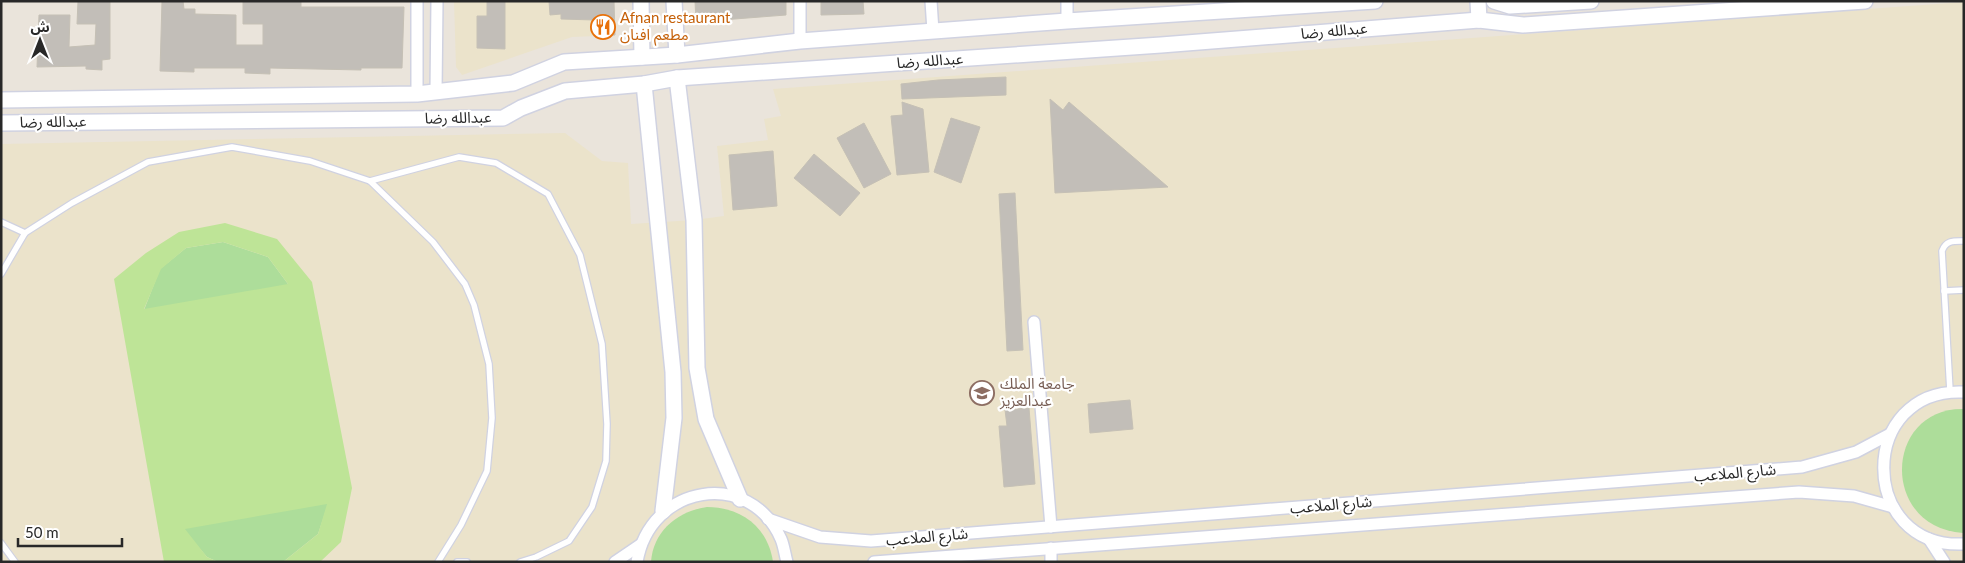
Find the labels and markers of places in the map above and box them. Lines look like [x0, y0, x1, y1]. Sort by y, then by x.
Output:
place label: Afnan restaurant مطعم افنان [620, 8, 731, 46]
restaurant icon: Afnan restaurant مطعم افنان [590, 14, 616, 40]
place label: جامعة الملك عبدالعزيز [999, 374, 1075, 410]
school or university icon: جامعة الملك عبدالعزيز [969, 380, 995, 406]

